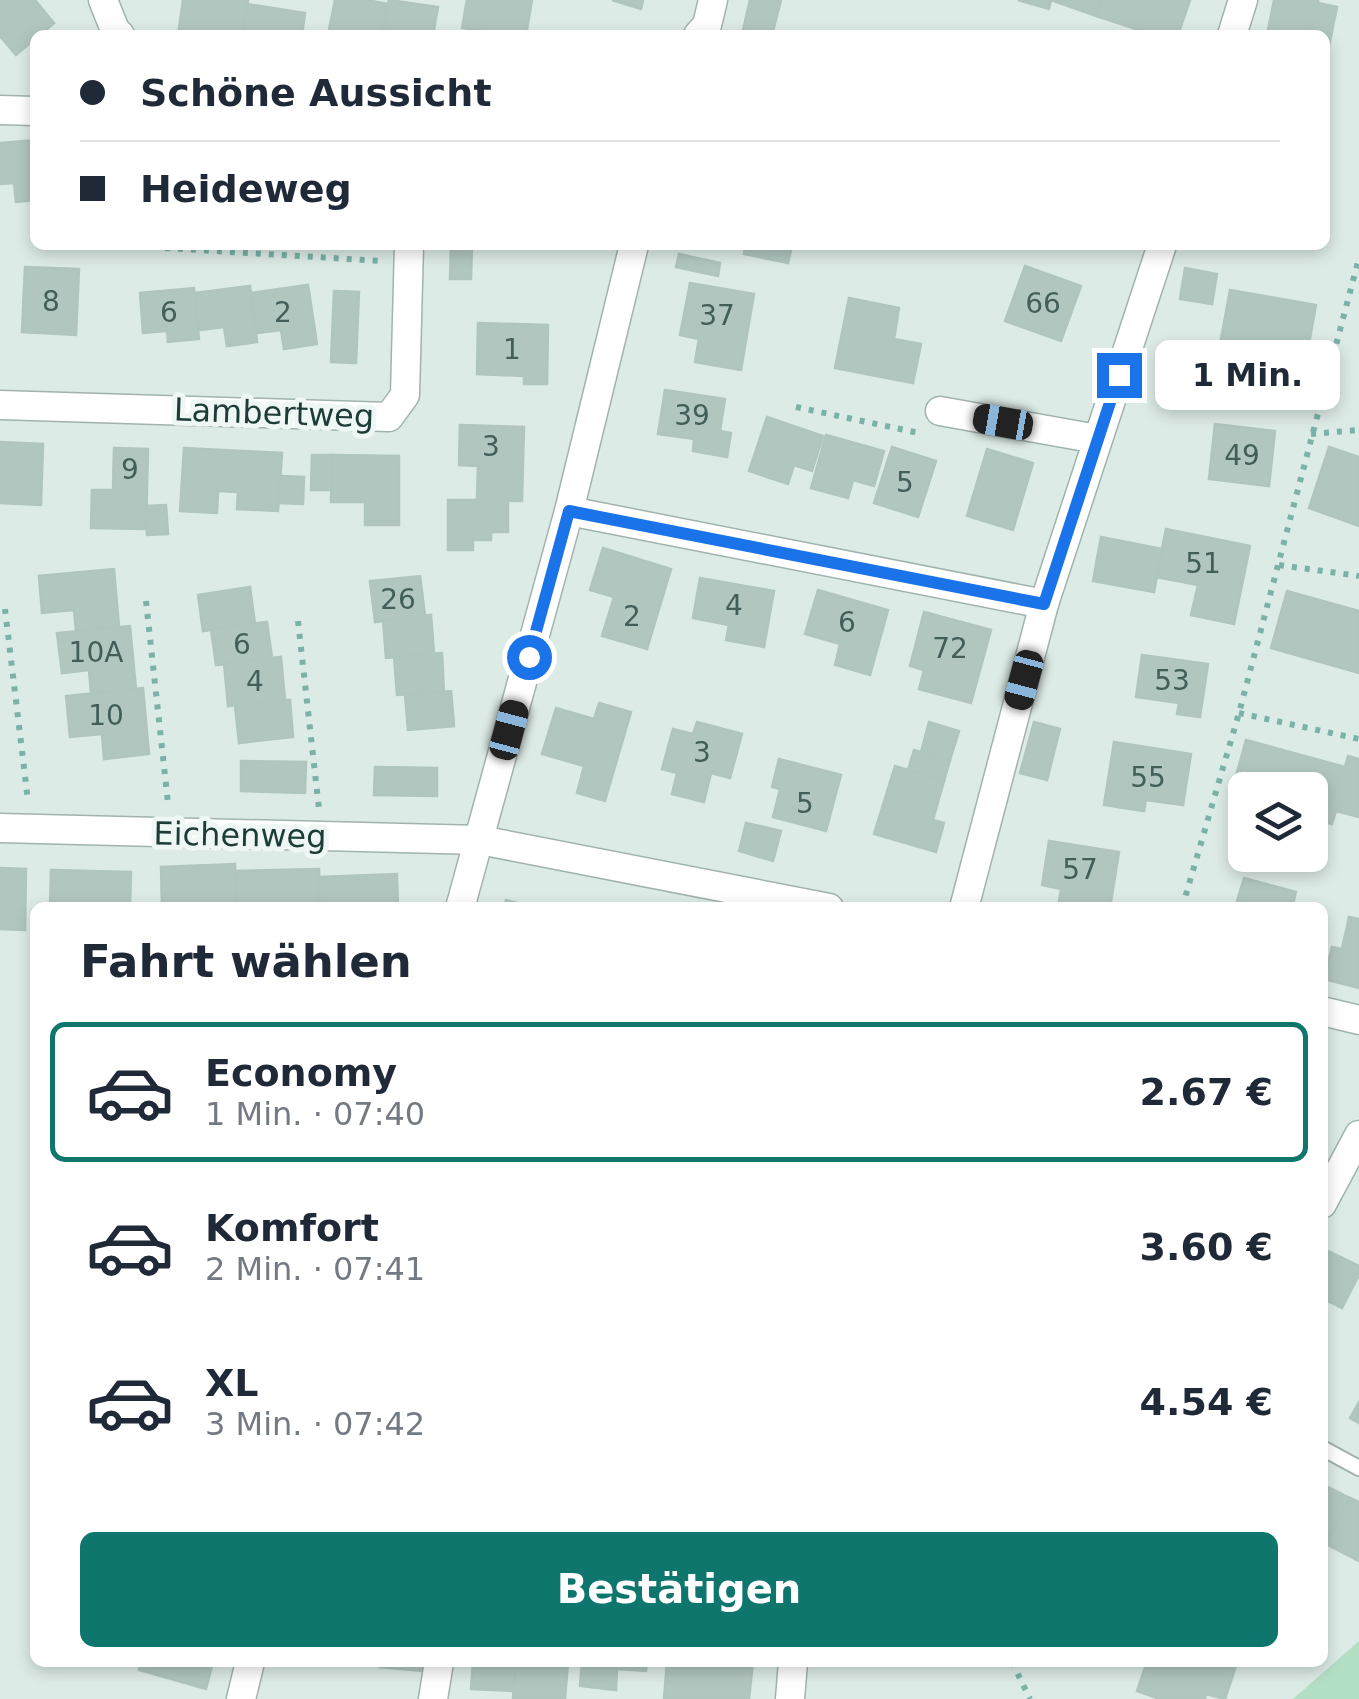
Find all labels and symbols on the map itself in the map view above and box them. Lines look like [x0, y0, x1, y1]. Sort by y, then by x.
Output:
house number: 8 [42, 285, 60, 318]
house number: 66 [1025, 287, 1061, 320]
house number: 6 [160, 296, 178, 329]
house number: 2 [274, 296, 292, 329]
house number: 37 [699, 299, 735, 332]
house number: 1 [503, 333, 521, 366]
callout: 1 Min. [1154, 340, 1339, 410]
route end [1097, 353, 1142, 398]
street label: Lambertweg [173, 391, 375, 435]
house number: 39 [674, 399, 710, 432]
car [971, 402, 1035, 442]
house number: 3 [482, 430, 500, 463]
house number: 49 [1224, 439, 1260, 472]
house number: 9 [121, 453, 139, 486]
house number: 5 [896, 466, 914, 499]
house number: 51 [1185, 547, 1221, 580]
house number: 26 [380, 583, 416, 616]
house number: 4 [725, 589, 743, 622]
house number: 2 [623, 600, 641, 633]
house number: 6 [838, 606, 856, 639]
house number: 6 [233, 628, 251, 661]
house number: 72 [932, 632, 968, 665]
route start [507, 635, 552, 680]
house number: 10A [69, 636, 123, 669]
car [1002, 647, 1046, 713]
house number: 53 [1154, 664, 1190, 697]
house number: 4 [246, 665, 264, 698]
car [487, 697, 531, 763]
house number: 10 [88, 699, 124, 732]
house number: 3 [693, 736, 711, 769]
house number: 55 [1130, 761, 1166, 794]
house number: 5 [796, 787, 814, 820]
street label: Eichenweg [153, 814, 327, 856]
house number: 57 [1062, 853, 1098, 886]

